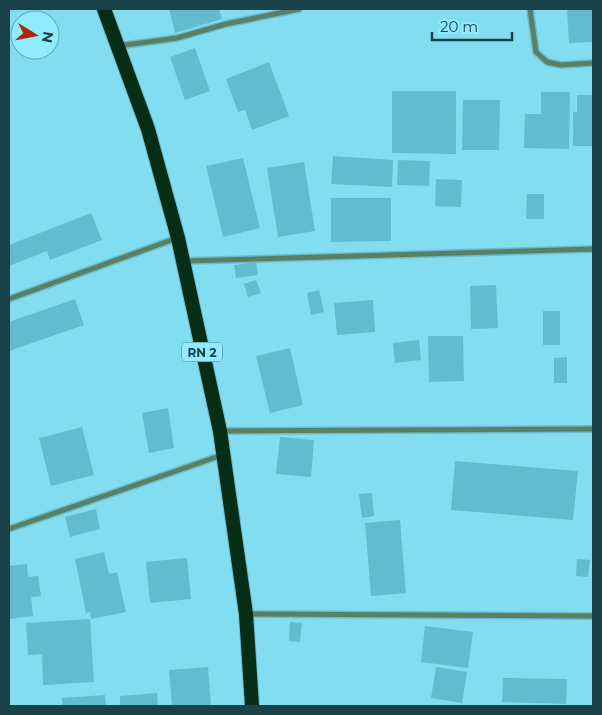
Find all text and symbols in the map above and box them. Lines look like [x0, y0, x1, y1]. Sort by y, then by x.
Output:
north arrow [10, 10, 60, 60]
scale bar [432, 10, 512, 42]
text: 20 m [440, 17, 478, 36]
text: N [38, 30, 58, 44]
road number: RN 2 [182, 342, 222, 362]

